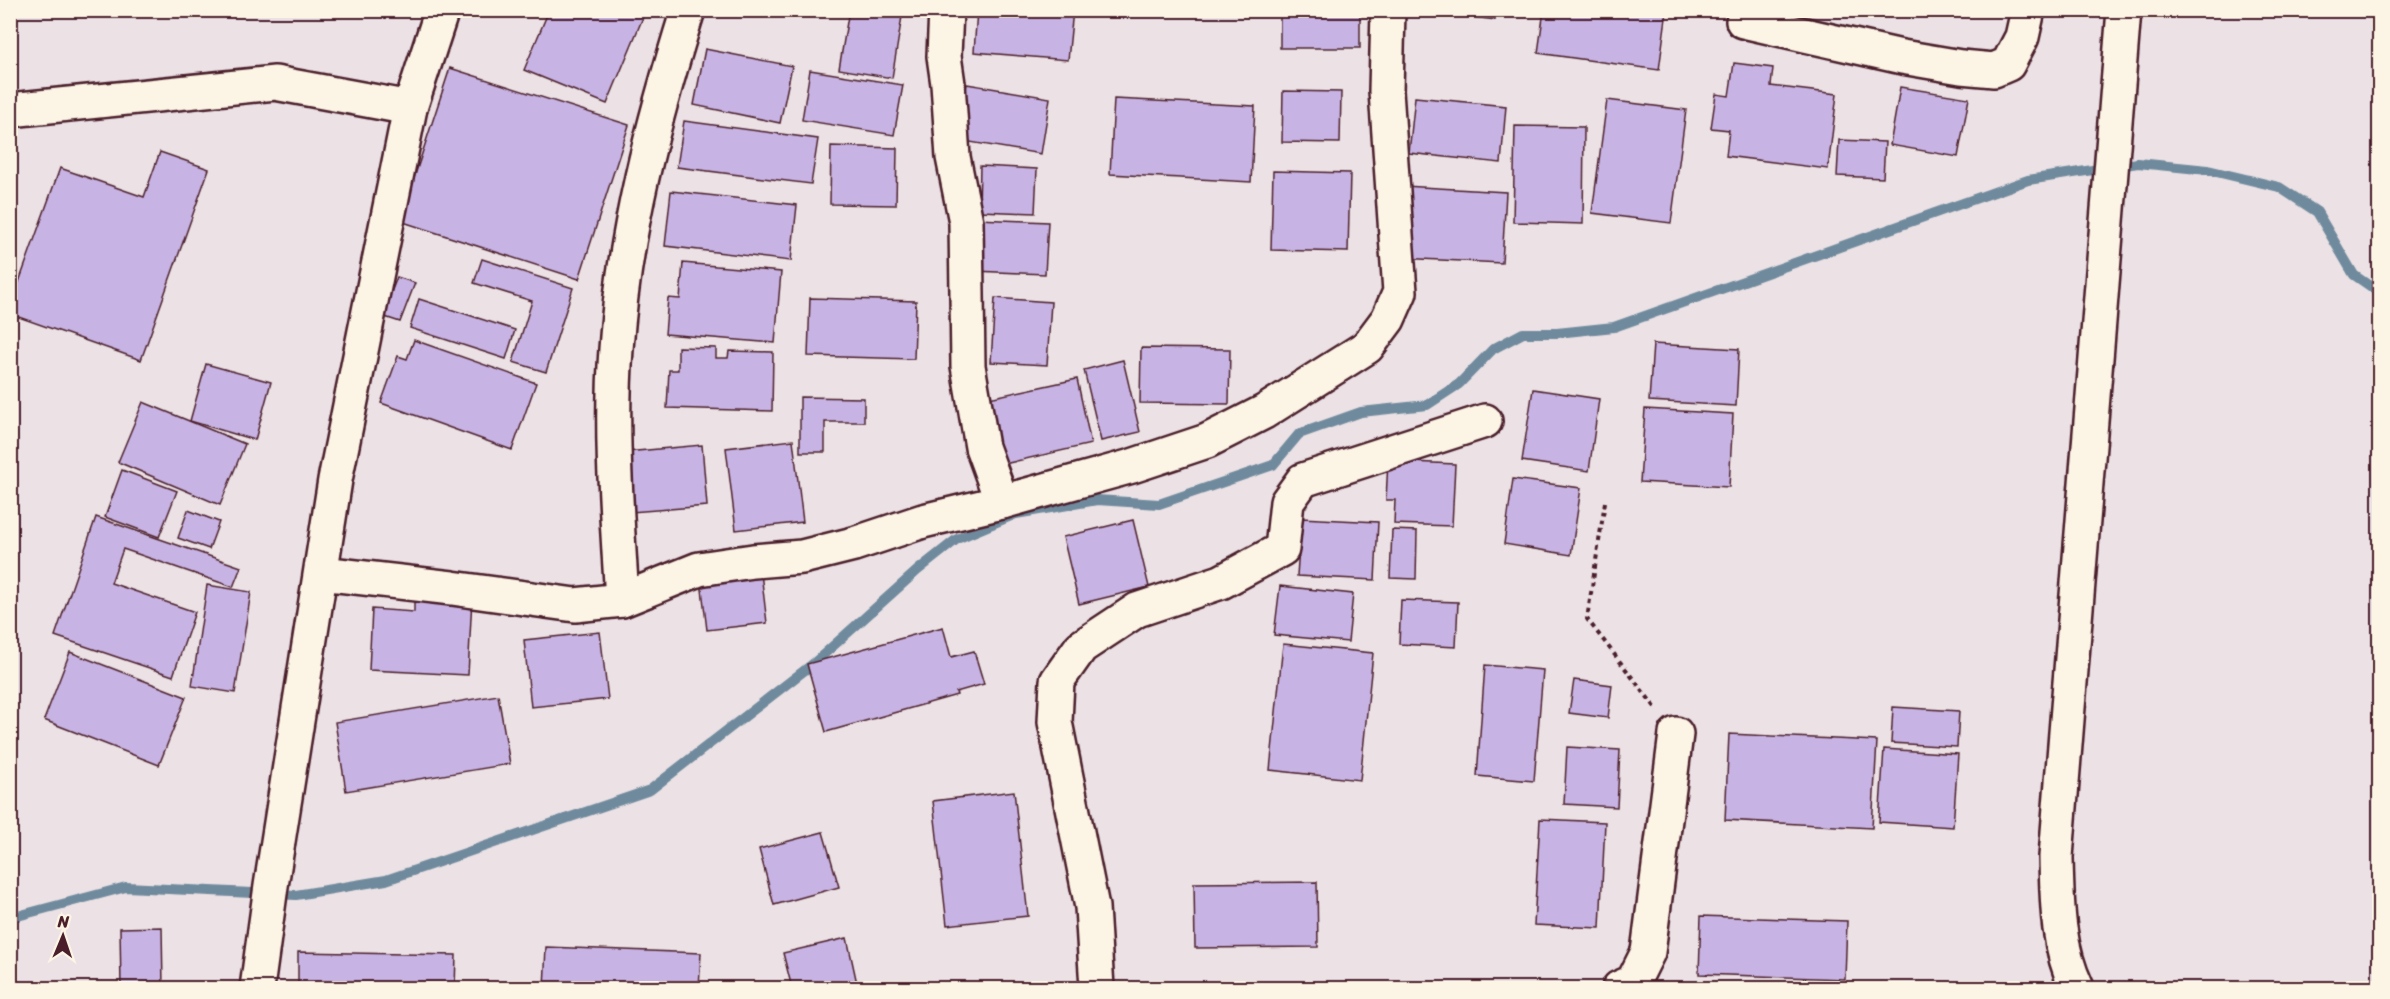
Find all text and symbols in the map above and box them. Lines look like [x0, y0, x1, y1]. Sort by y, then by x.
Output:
north arrow [33, 906, 93, 966]
text: N [56, 907, 70, 936]

